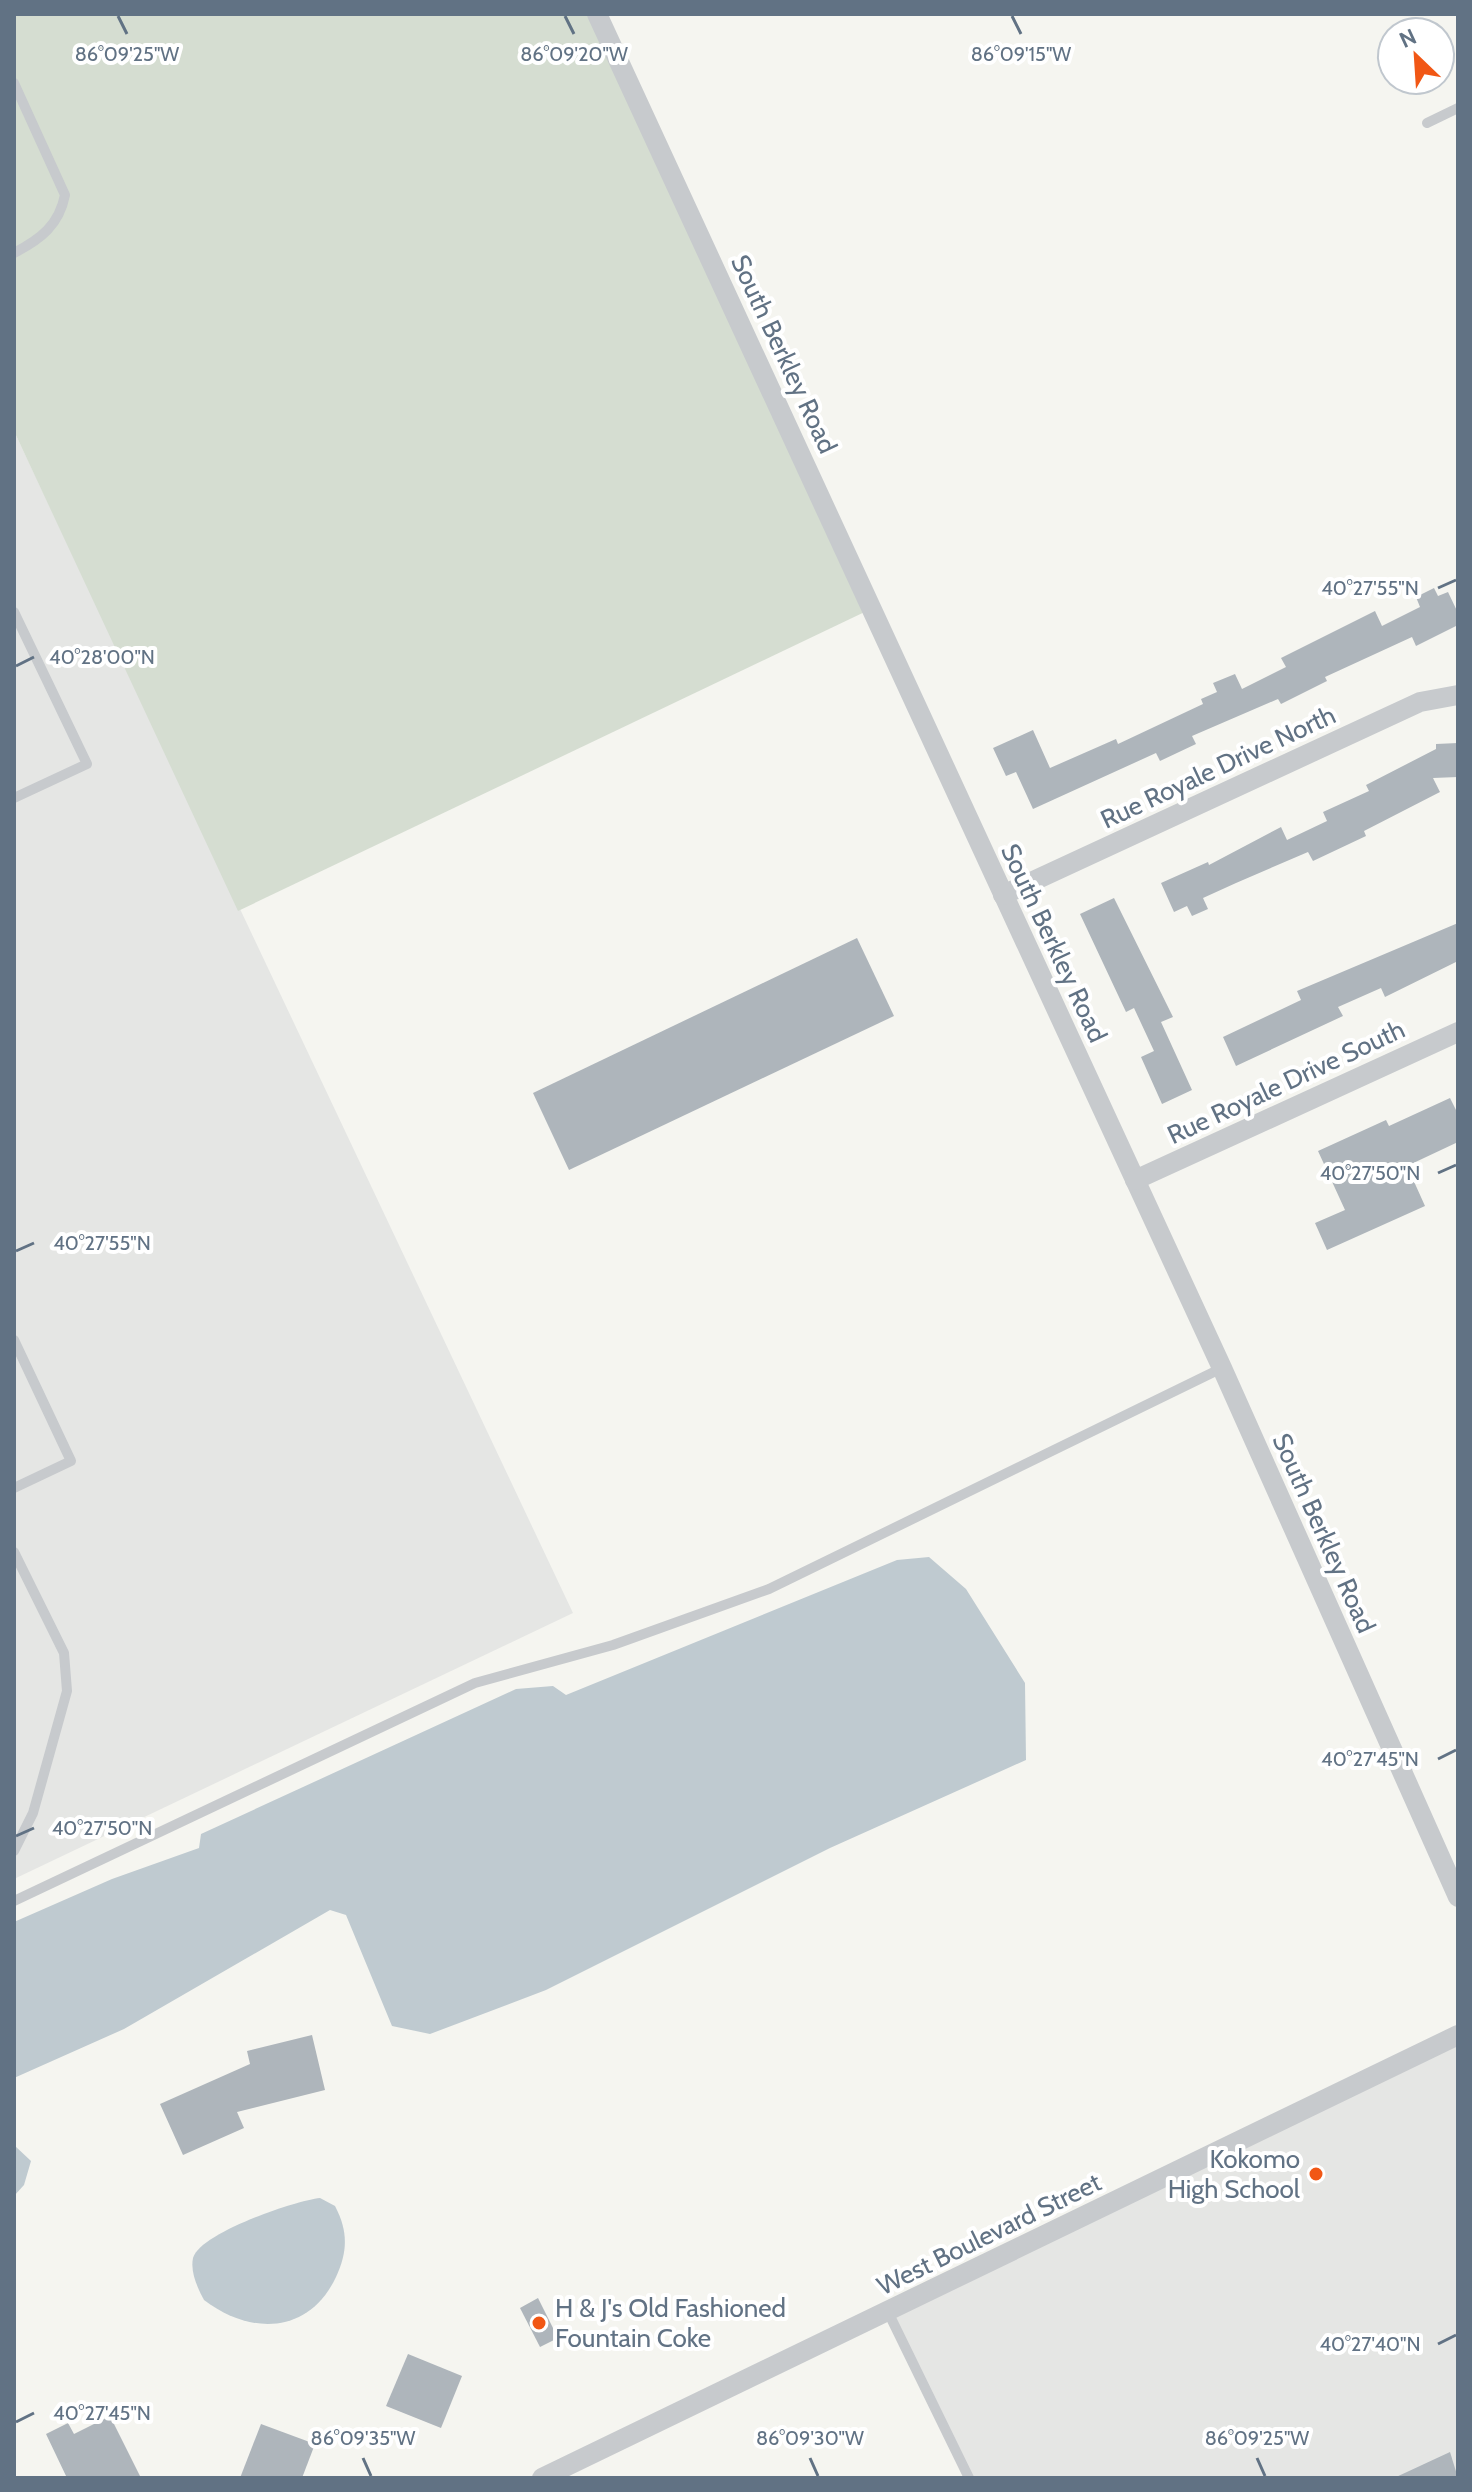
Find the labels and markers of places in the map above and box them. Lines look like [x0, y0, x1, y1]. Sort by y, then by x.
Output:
place label: Kokomo High School [1168, 2143, 1300, 2205]
marker: Kokomo High School [1307, 2165, 1325, 2183]
place label: H & J's Old Fashioned Fountain Coke [555, 2292, 786, 2354]
marker: H & J's Old Fashioned Fountain Coke [530, 2314, 548, 2332]

